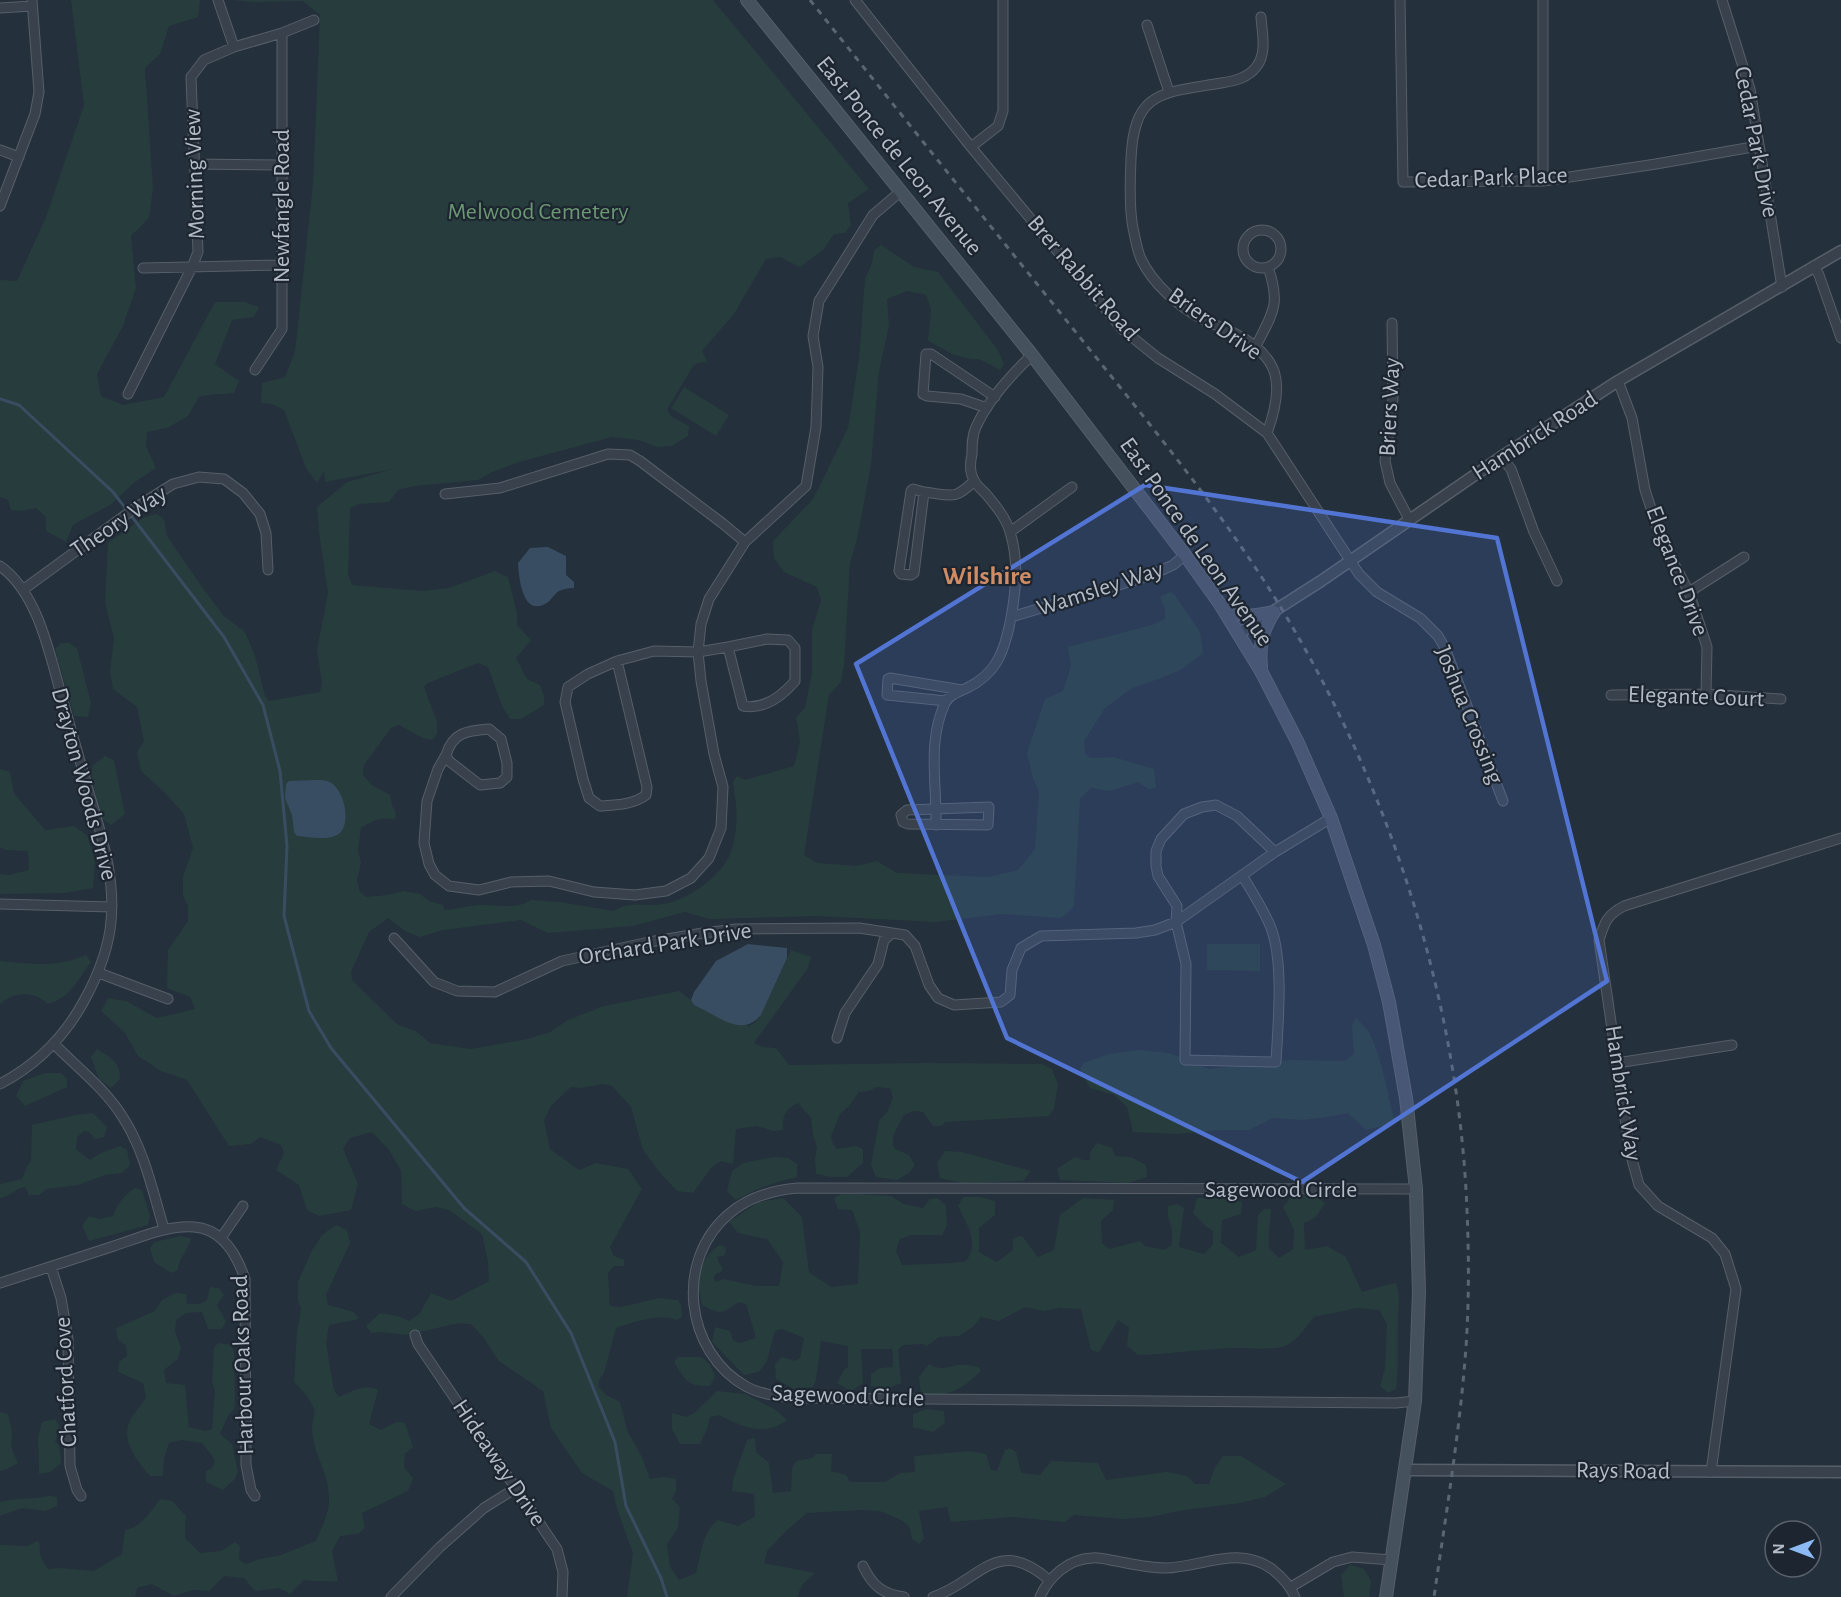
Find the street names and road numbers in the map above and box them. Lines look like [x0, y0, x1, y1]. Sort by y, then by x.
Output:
street label: East Ponce de Leon Avenue [812, 52, 986, 260]
street label: Cedar Park Drive [1730, 64, 1782, 220]
street label: Morning View [181, 108, 209, 240]
street label: Newfangle Road [270, 129, 294, 283]
street label: Cedar Park Place [1414, 163, 1568, 193]
street label: Brer Rabbit Road [1022, 211, 1144, 345]
street label: Briers Drive [1164, 283, 1266, 365]
street label: Briers Way [1375, 357, 1405, 457]
street label: Hambrick Road [1468, 387, 1602, 485]
street label: East Ponce de Leon Avenue [1115, 433, 1277, 651]
street label: Theory Way [67, 481, 171, 563]
street label: Elegance Drive [1641, 503, 1713, 639]
street label: Wamsley Way [1034, 557, 1166, 621]
street label: Joshua Crossing [1430, 643, 1508, 788]
street label: Elegante Court [1627, 683, 1765, 711]
street label: Drayton Woods Drive [47, 685, 121, 883]
street label: Orchard Park Drive [577, 918, 753, 970]
street label: Hambrick Way [1600, 1023, 1646, 1163]
street label: Sagewood Circle [1205, 1178, 1357, 1202]
street label: Harbour Oaks Road [228, 1275, 258, 1455]
street label: Chatford Cove [51, 1316, 81, 1448]
street label: Sagewood Circle [771, 1381, 925, 1411]
street label: Hideaway Drive [448, 1395, 550, 1531]
street label: Rays Road [1576, 1458, 1670, 1484]

